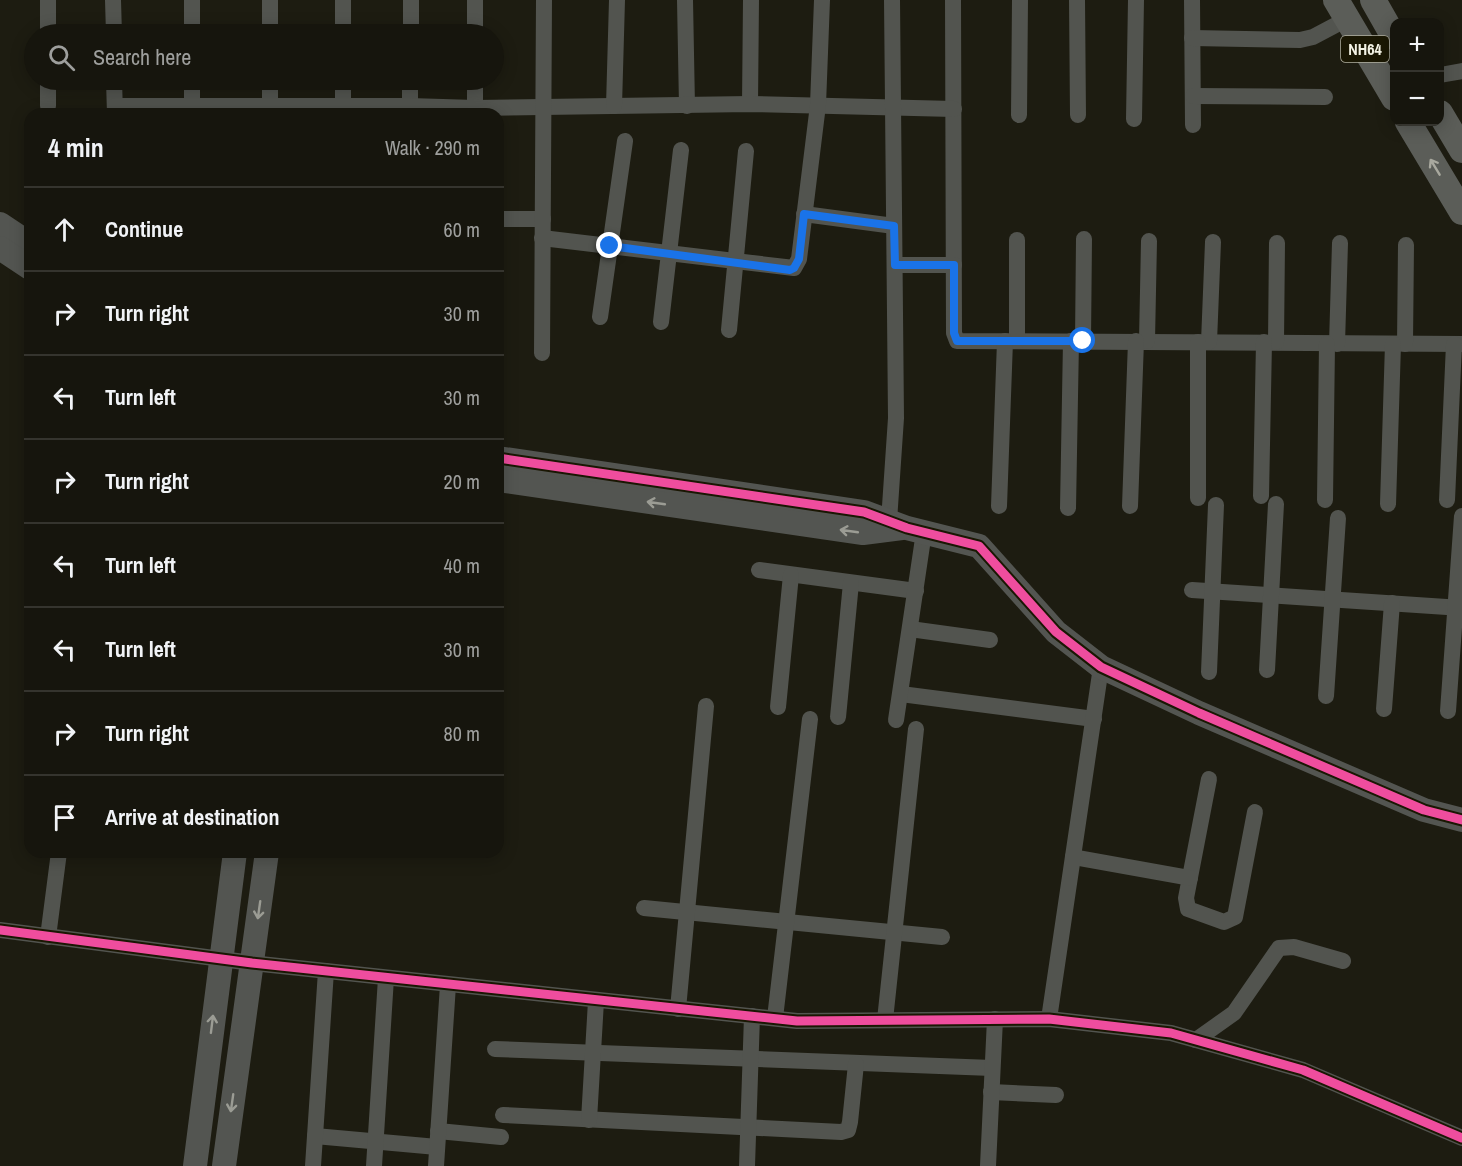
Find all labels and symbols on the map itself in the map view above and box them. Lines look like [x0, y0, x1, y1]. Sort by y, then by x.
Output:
road number: NH64 [1341, 36, 1389, 62]
one-way arrow [1429, 159, 1441, 176]
route end [596, 232, 622, 258]
route start [1069, 327, 1095, 353]
one-way arrow [647, 498, 667, 509]
one-way arrow [840, 525, 860, 536]
one-way arrow [254, 900, 265, 919]
one-way arrow [207, 1015, 218, 1035]
one-way arrow [227, 1093, 238, 1112]

